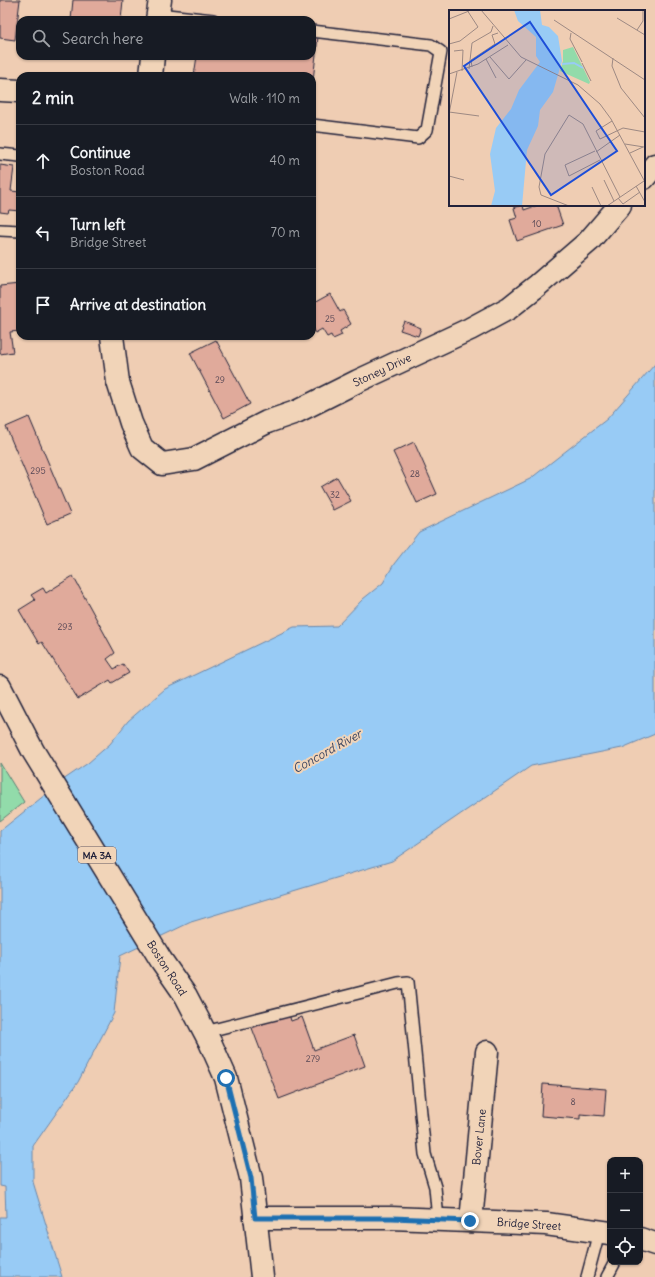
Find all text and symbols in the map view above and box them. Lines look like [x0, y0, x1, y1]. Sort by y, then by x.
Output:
inset map [449, 10, 645, 206]
search box [16, 16, 316, 60]
icon: search [30, 27, 52, 49]
text: Search here [62, 29, 143, 48]
text: 2 min [32, 87, 74, 109]
text: Walk · 110 m [229, 90, 300, 107]
text: Continue [70, 143, 131, 162]
icon: ahead [32, 150, 54, 172]
text: 40 m [269, 152, 300, 169]
text: Boston Road [70, 162, 145, 179]
text: Turn left [70, 215, 125, 234]
house number: 10 [532, 218, 542, 229]
icon: left [32, 222, 54, 244]
text: 70 m [271, 224, 300, 241]
text: Bridge Street [70, 234, 146, 251]
icon: arrive [32, 294, 54, 316]
text: Arrive at destination [70, 295, 206, 314]
house number: 25 [325, 313, 335, 324]
street label: Stoney Drive [350, 350, 414, 390]
house number: 29 [215, 374, 225, 385]
house number: 295 [30, 465, 46, 476]
house number: 28 [410, 468, 420, 479]
house number: 32 [330, 489, 340, 500]
house number: 293 [57, 621, 73, 632]
water label: Concord River [290, 725, 366, 776]
road number: MA 3A [78, 847, 116, 863]
street label: Boston Road [144, 938, 190, 999]
house number: 279 [306, 1053, 320, 1064]
route start [217, 1069, 235, 1087]
house number: 8 [570, 1096, 576, 1107]
street label: Bover Lane [469, 1108, 489, 1166]
map controls [607, 1157, 643, 1265]
button: + [607, 1157, 643, 1193]
button: − [607, 1193, 643, 1229]
route end [461, 1212, 479, 1230]
street label: Bridge Street [496, 1215, 562, 1233]
button: locate [607, 1229, 643, 1265]

